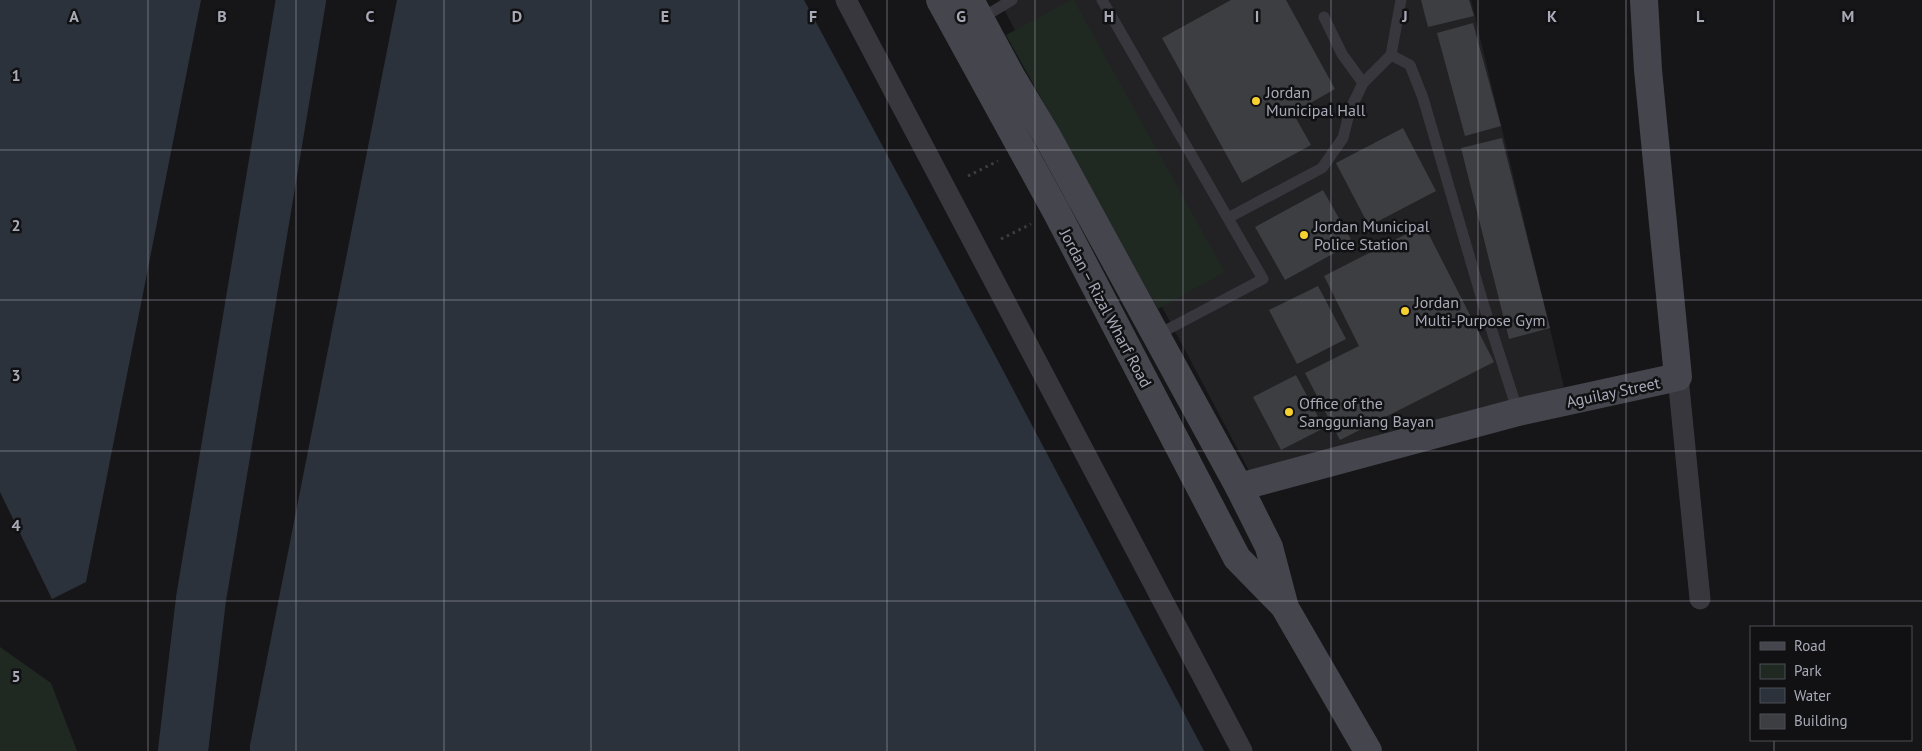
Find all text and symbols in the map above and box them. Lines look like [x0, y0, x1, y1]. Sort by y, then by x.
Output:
text: A [69, 6, 79, 26]
text: B [217, 6, 227, 26]
text: C [366, 6, 375, 26]
text: D [512, 6, 522, 26]
text: E [661, 6, 669, 26]
text: F [809, 6, 817, 26]
text: G [956, 6, 966, 26]
text: H [1104, 6, 1114, 26]
text: I [1255, 6, 1259, 26]
text: J [1401, 6, 1408, 26]
text: K [1547, 6, 1557, 26]
text: L [1696, 6, 1705, 26]
text: M [1842, 6, 1854, 26]
text: 1 [11, 65, 21, 85]
place label: Jordan Municipal Hall [1265, 82, 1366, 120]
marker: Jordan Municipal Hall [1250, 95, 1262, 107]
text: 2 [11, 215, 21, 235]
place label: Jordan Municipal Police Station [1313, 216, 1430, 254]
street label: Jordan – Rizal Wharf Road [1055, 224, 1156, 391]
marker: Jordan Municipal Police Station [1298, 229, 1310, 241]
place label: Jordan Multi-Purpose Gym [1414, 292, 1545, 330]
marker: Jordan Multi-Purpose Gym [1399, 305, 1411, 317]
text: 3 [11, 365, 21, 385]
street label: Aguilay Street [1564, 372, 1662, 412]
place label: Office of the Sangguniang Bayan [1299, 393, 1434, 431]
marker: Office of the Sangguniang Bayan [1283, 406, 1295, 418]
text: 4 [11, 515, 21, 535]
legend [1750, 626, 1912, 741]
text: Road [1794, 636, 1826, 655]
text: Park [1794, 661, 1822, 680]
text: 5 [11, 666, 21, 686]
text: Water [1794, 686, 1831, 705]
text: Building [1794, 711, 1848, 730]

